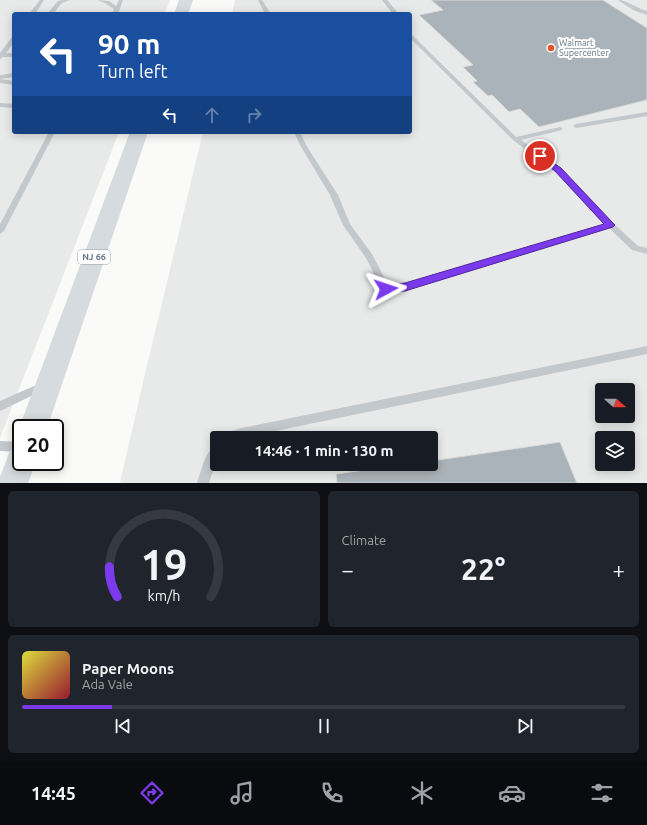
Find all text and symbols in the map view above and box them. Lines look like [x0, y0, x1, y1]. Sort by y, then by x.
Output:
icon: left [32, 28, 84, 80]
text: 90 m [98, 28, 160, 59]
place label: Walmart Supercenter [559, 38, 609, 58]
marker: Walmart Supercenter [546, 43, 556, 53]
text: Turn left [98, 61, 168, 81]
icon: left [159, 104, 181, 126]
icon: ahead [201, 104, 223, 126]
icon: right [243, 104, 265, 126]
pin [523, 139, 557, 173]
icon: arrive [529, 145, 551, 167]
road number: NJ 66 [78, 250, 110, 264]
position arrow [365, 268, 407, 310]
north arrow [595, 383, 635, 423]
map controls [595, 383, 635, 471]
speed limit sign: 20 [12, 419, 64, 471]
button: layers [595, 431, 635, 471]
text: 14:46 · 1 min · 130 m [255, 442, 393, 459]
text: Climate [342, 533, 386, 547]
text: 19 [140, 541, 187, 588]
text: 22° [461, 552, 505, 586]
text: − [342, 557, 354, 582]
text: + [613, 557, 625, 582]
text: km/h [147, 588, 180, 604]
text: Paper Moons [82, 660, 174, 677]
text: Ada Vale [82, 677, 133, 691]
icon: previous [112, 715, 134, 737]
icon: pause [313, 715, 335, 737]
icon: next [514, 715, 536, 737]
icon: directions [138, 779, 166, 807]
icon: music [228, 779, 256, 807]
icon: phone [318, 779, 346, 807]
icon: climate [408, 779, 436, 807]
icon: car [498, 779, 526, 807]
icon: filters [588, 779, 616, 807]
text: 14:45 [31, 783, 76, 803]

